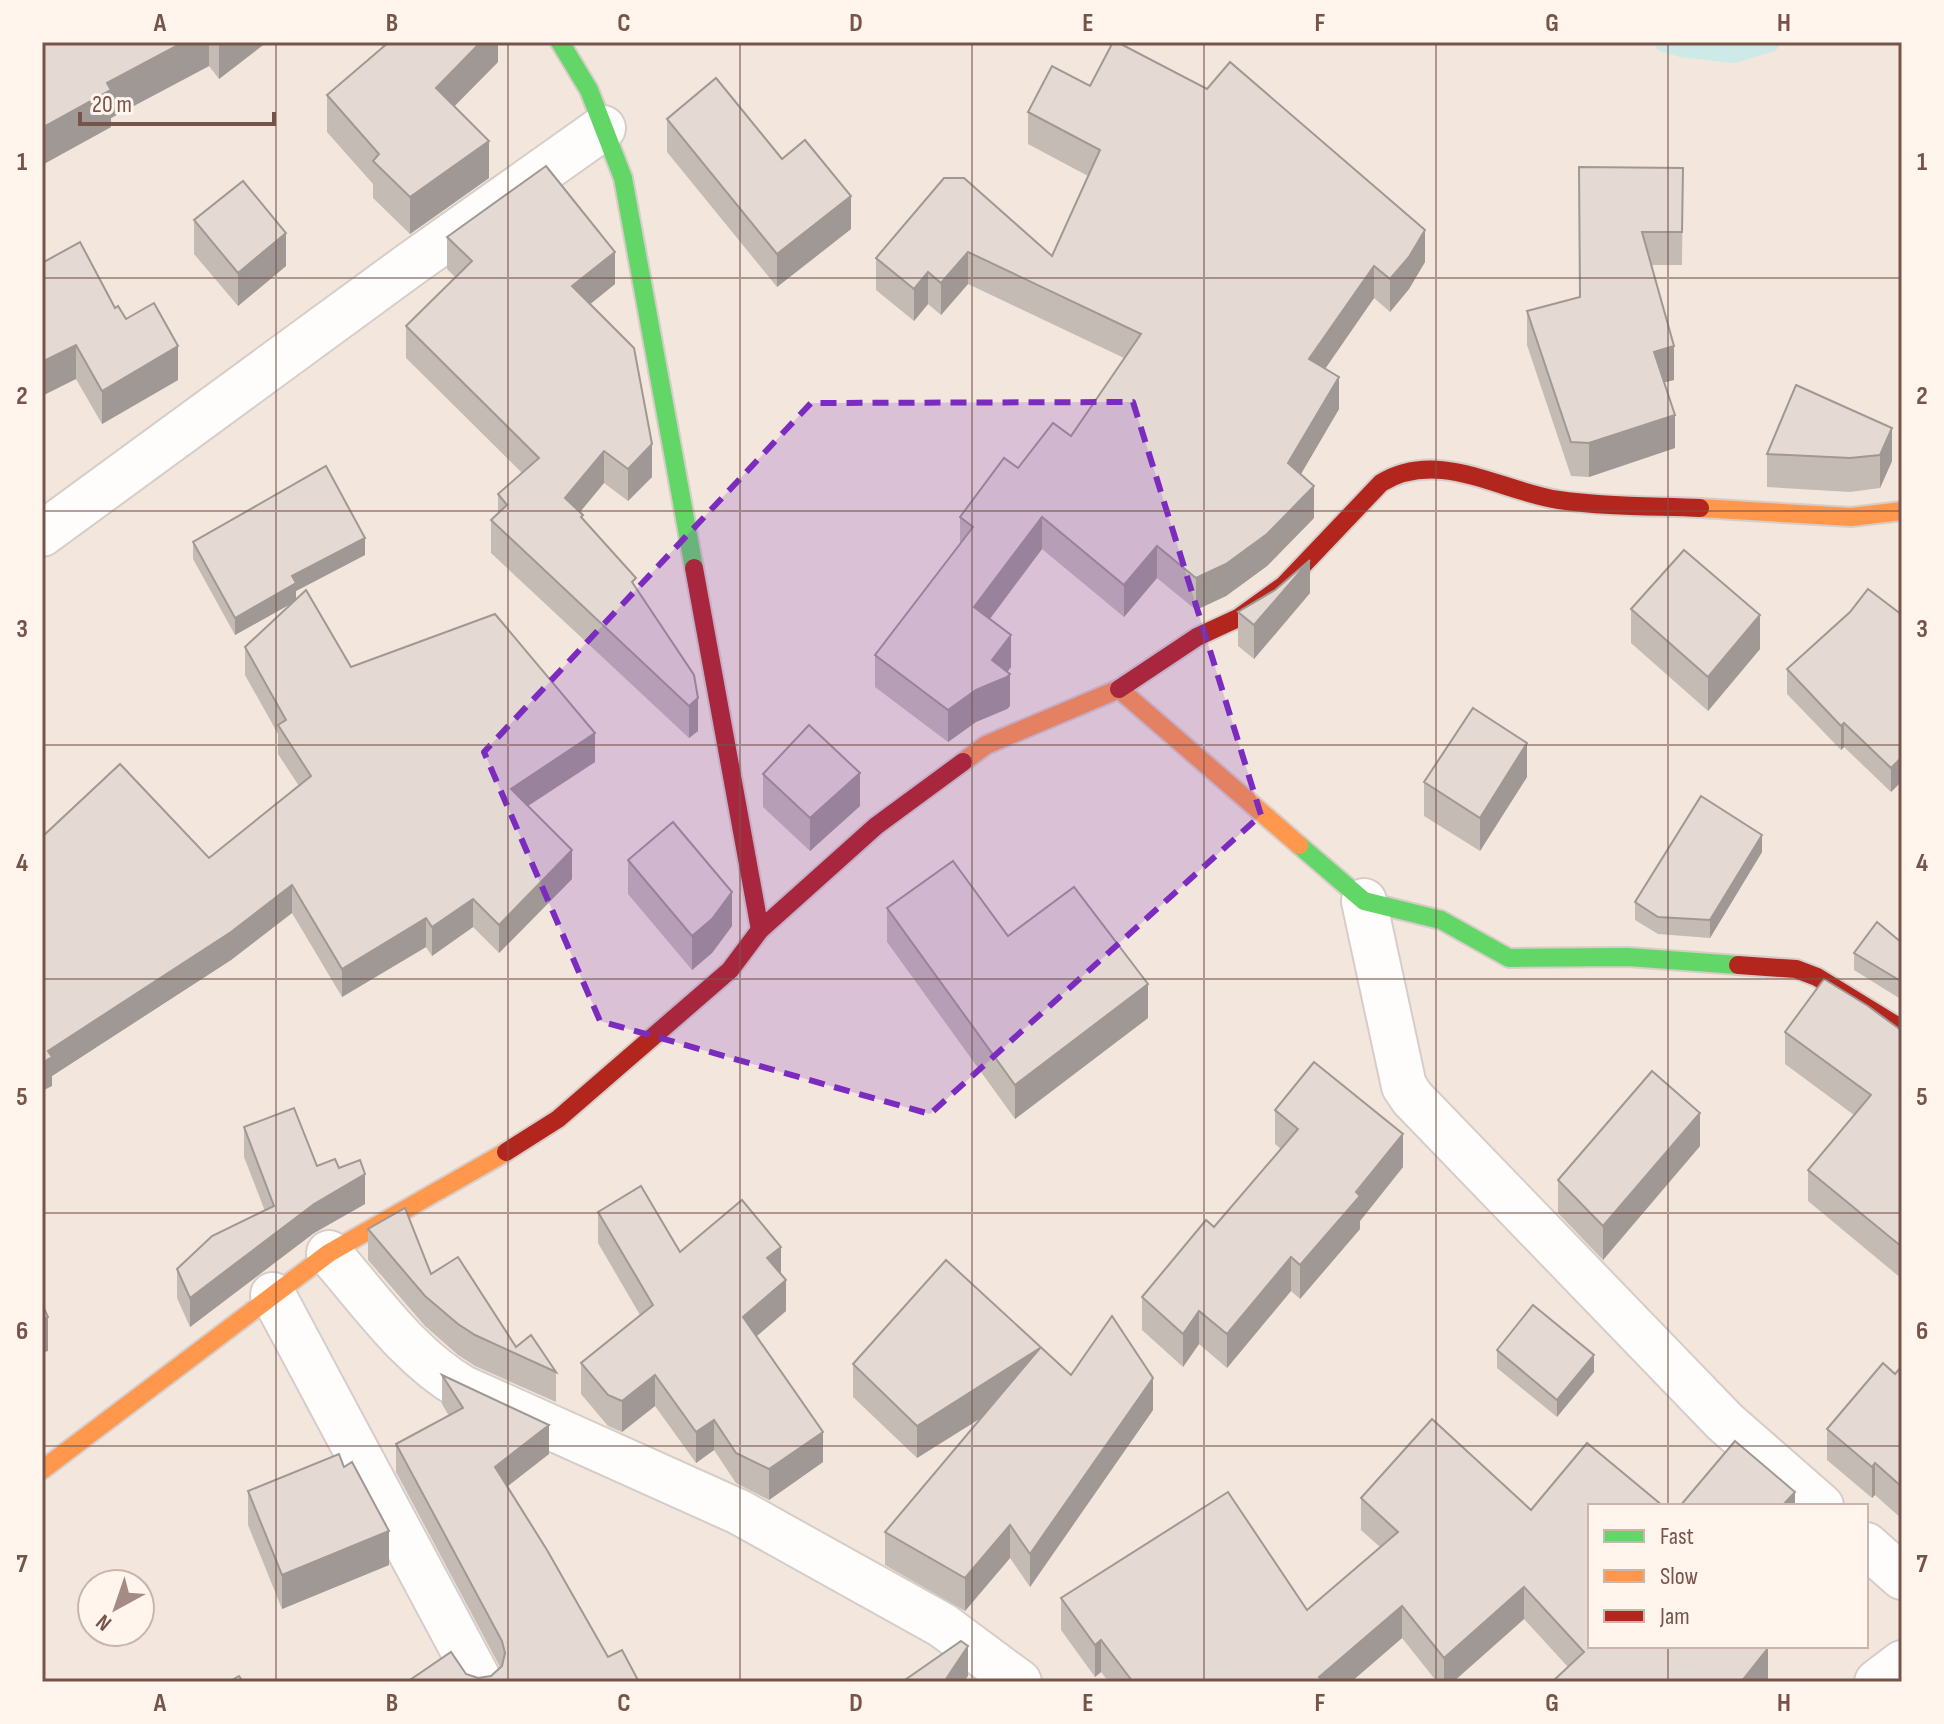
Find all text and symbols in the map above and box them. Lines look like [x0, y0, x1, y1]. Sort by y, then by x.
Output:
text: A [153, 8, 167, 39]
text: B [386, 8, 398, 39]
text: C [617, 8, 631, 39]
text: D [849, 8, 863, 39]
text: E [1082, 8, 1094, 39]
text: F [1315, 8, 1326, 39]
text: G [1545, 8, 1559, 39]
text: H [1777, 8, 1791, 39]
scale bar [80, 76, 274, 126]
text: 20 m [92, 90, 132, 119]
text: 1 [17, 147, 27, 178]
text: 1 [1917, 147, 1927, 178]
text: 2 [16, 381, 28, 412]
text: 2 [1916, 381, 1928, 412]
text: 3 [16, 614, 28, 645]
text: 3 [1916, 614, 1928, 645]
text: 4 [16, 848, 28, 879]
text: 4 [1916, 848, 1928, 879]
text: 5 [16, 1082, 28, 1113]
text: 5 [1916, 1082, 1928, 1113]
text: 6 [16, 1316, 28, 1347]
text: 6 [1916, 1316, 1928, 1347]
legend [1588, 1504, 1868, 1648]
text: Fast [1660, 1522, 1694, 1551]
text: 7 [16, 1549, 28, 1580]
text: 7 [1916, 1549, 1928, 1580]
text: Slow [1660, 1562, 1698, 1591]
north arrow [76, 1568, 156, 1648]
text: Jam [1659, 1602, 1690, 1631]
text: N [91, 1608, 117, 1636]
text: A [153, 1688, 167, 1719]
text: B [386, 1688, 398, 1719]
text: C [617, 1688, 631, 1719]
text: D [849, 1688, 863, 1719]
text: E [1082, 1688, 1094, 1719]
text: F [1315, 1688, 1326, 1719]
text: G [1545, 1688, 1559, 1719]
text: H [1777, 1688, 1791, 1719]

